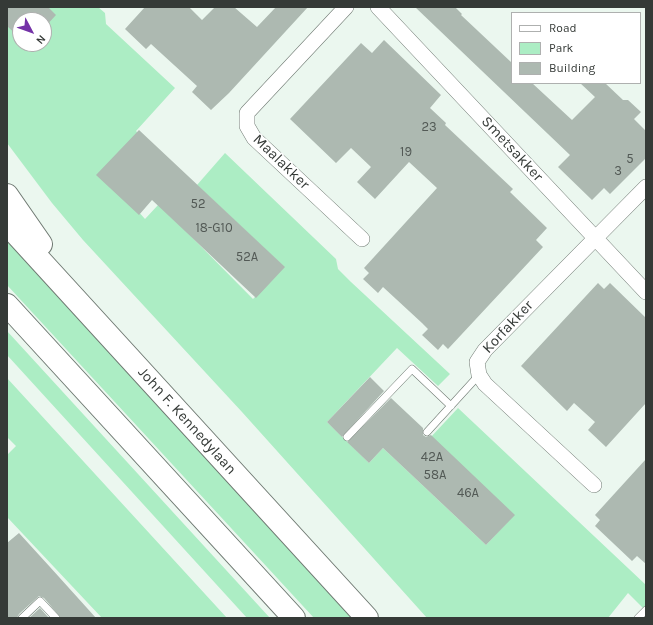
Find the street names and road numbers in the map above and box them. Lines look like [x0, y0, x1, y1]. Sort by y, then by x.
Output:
street label: Smetsakker [477, 113, 547, 185]
street label: Maalakker [249, 131, 313, 193]
street label: Korfakker [479, 297, 537, 357]
street label: John F. Kennedylaan [134, 364, 240, 478]

